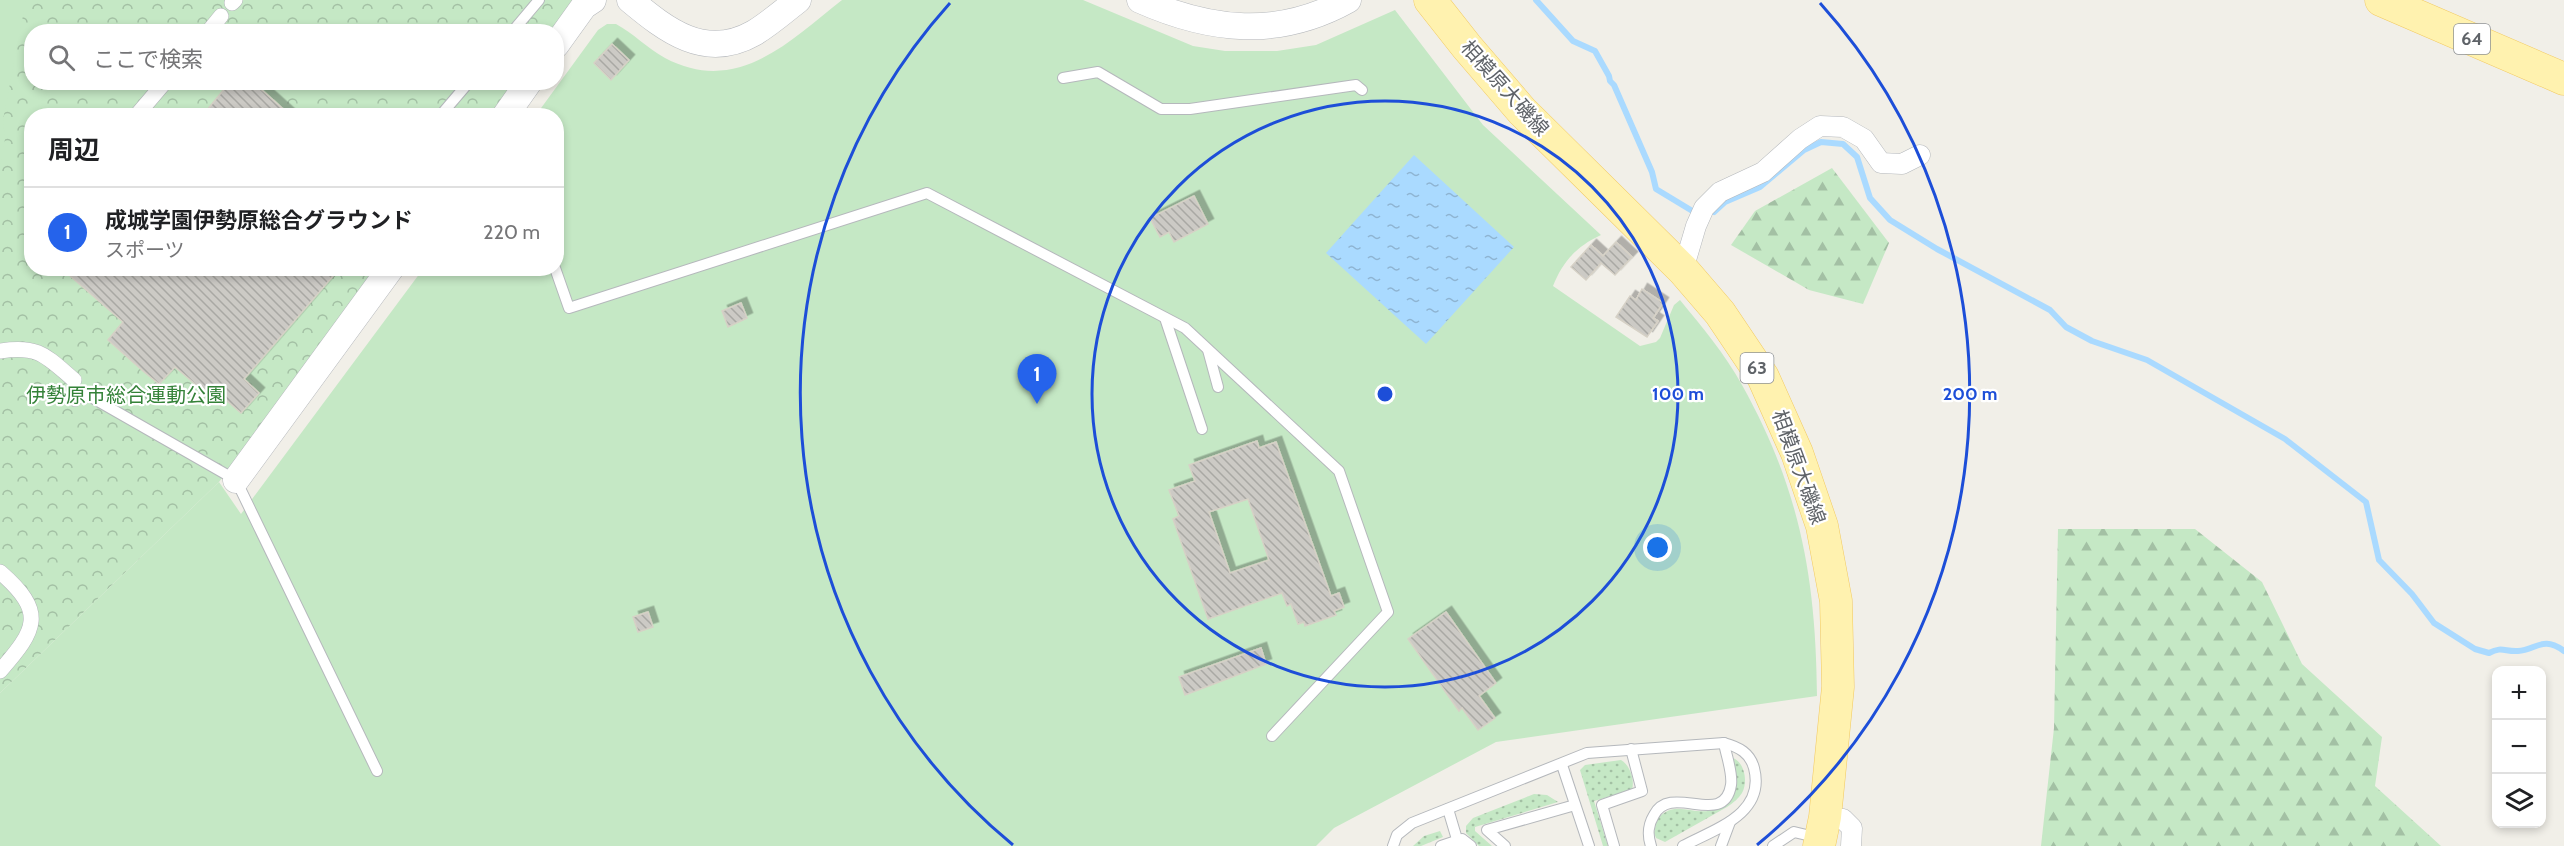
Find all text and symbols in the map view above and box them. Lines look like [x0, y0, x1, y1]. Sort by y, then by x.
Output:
search box [24, 24, 564, 90]
road number: 64 [2454, 24, 2490, 54]
street label: 相模原大磯線 [1456, 35, 1554, 141]
icon: search [45, 41, 78, 74]
text: ここで検索 [93, 46, 203, 73]
text: 周辺 [48, 134, 100, 166]
text: 成城学園伊勢原総合グラウンド [105, 207, 413, 234]
text: 1 [64, 220, 71, 244]
text: 220 m [483, 220, 540, 244]
text: スポーツ [105, 238, 185, 262]
road number: 63 [1740, 353, 1774, 383]
pin: 1 [1018, 354, 1056, 404]
park label: 伊勢原市総合運動公園 [26, 383, 226, 407]
text: 100 m [1652, 383, 1704, 405]
text: 200 m [1943, 383, 1997, 405]
centre of rings [1375, 384, 1395, 404]
street label: 相模原大磯線 [1767, 407, 1831, 527]
your location [1643, 533, 1672, 562]
map controls [2492, 666, 2546, 828]
button: + [2492, 666, 2546, 720]
button: − [2492, 720, 2546, 774]
button: layers [2492, 774, 2546, 828]

